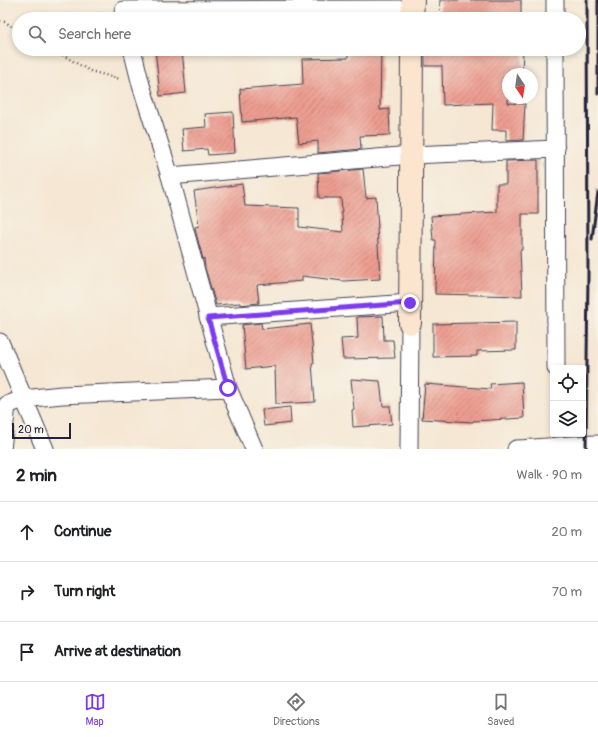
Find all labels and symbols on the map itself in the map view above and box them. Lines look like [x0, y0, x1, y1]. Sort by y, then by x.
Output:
north arrow [502, 68, 538, 104]
route end [401, 294, 419, 312]
route start [219, 379, 237, 397]
scale bar [12, 421, 71, 440]

